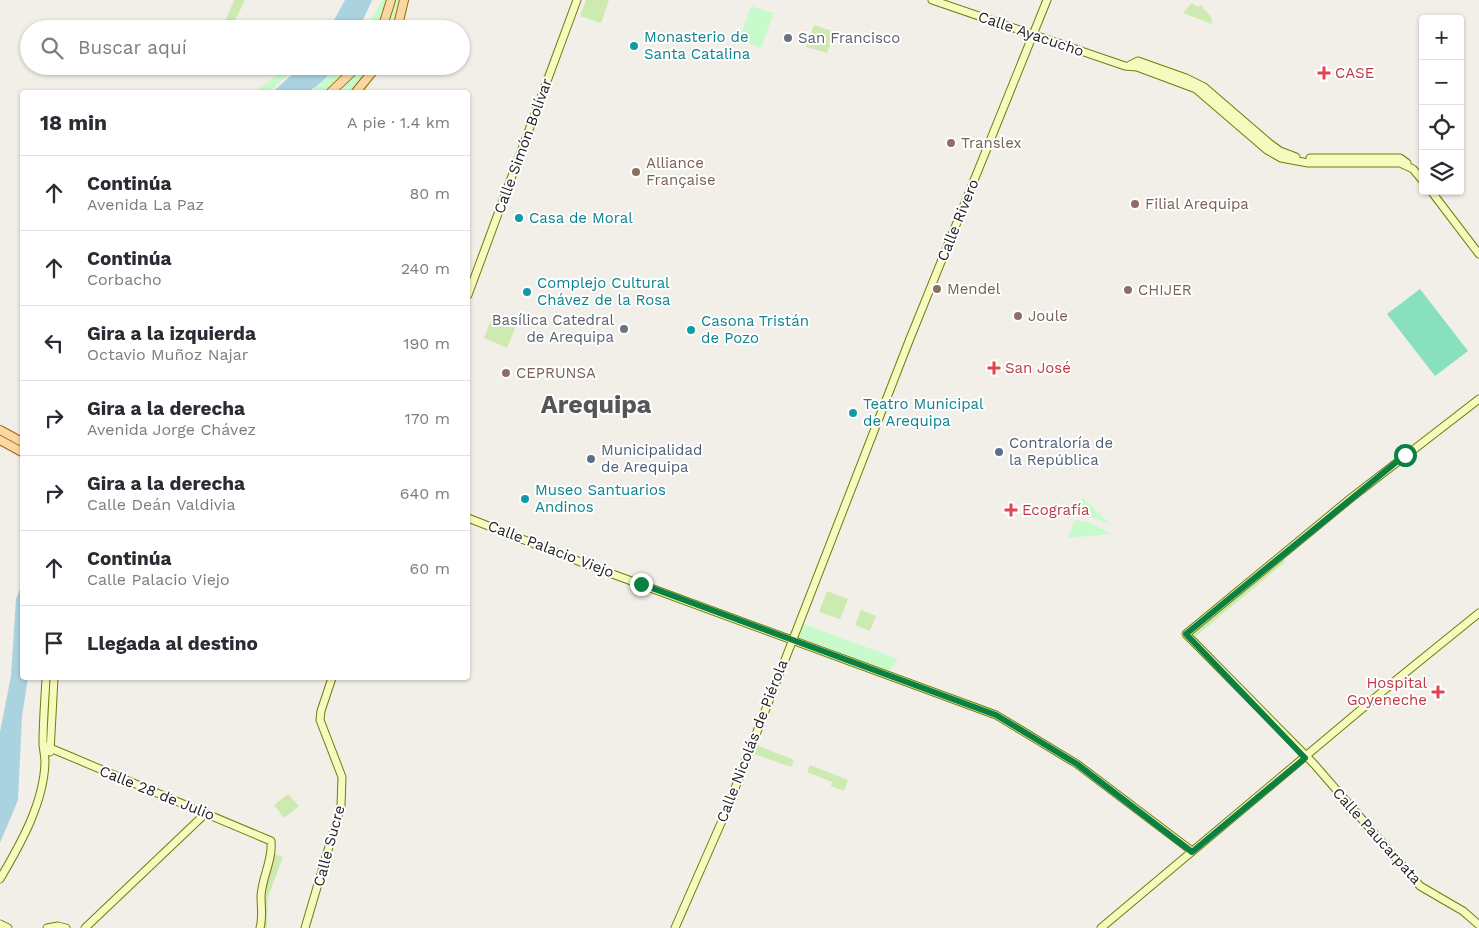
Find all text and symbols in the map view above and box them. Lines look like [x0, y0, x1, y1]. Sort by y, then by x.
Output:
street label: Calle Ayacucho [976, 7, 1086, 61]
map controls [1419, 15, 1464, 195]
button: + [1419, 15, 1464, 60]
search box [20, 20, 470, 75]
place label: Monasterio de Santa Catalina [644, 28, 751, 63]
place label: San Francisco [798, 29, 900, 47]
marker: San Francisco [782, 32, 794, 44]
icon: search [38, 34, 66, 62]
text: Buscar aquí [78, 36, 187, 59]
marker: Monasterio de Santa Catalina [628, 40, 640, 52]
button: − [1419, 60, 1464, 105]
place label: CASE [1335, 64, 1374, 82]
marker: CASE [1317, 66, 1331, 80]
street label: Calle Simón Bolívar [490, 76, 556, 216]
button: locate [1419, 105, 1464, 150]
text: 18 min [40, 110, 107, 135]
text: A pie · 1.4 km [347, 113, 450, 132]
place label: Translex [961, 134, 1022, 152]
marker: Translex [945, 137, 957, 149]
button: layers [1419, 150, 1464, 195]
place label: Alliance Française [646, 154, 716, 189]
marker: Alliance Française [630, 166, 642, 178]
text: Continúa [87, 172, 171, 195]
street label: Calle Rivero [933, 176, 983, 264]
icon: ahead [40, 179, 68, 207]
text: 80 m [409, 184, 450, 203]
text: Avenida La Paz [87, 195, 204, 214]
place label: Filial Arequipa [1145, 195, 1249, 213]
marker: Filial Arequipa [1129, 198, 1141, 210]
place label: Casa de Moral [529, 209, 633, 227]
marker: Casa de Moral [513, 212, 525, 224]
text: Continúa [87, 247, 171, 270]
icon: ahead [40, 254, 68, 282]
text: 240 m [401, 259, 450, 278]
text: Corbacho [87, 270, 162, 289]
place label: Complejo Cultural Chávez de la Rosa [537, 274, 671, 309]
place label: Mendel [947, 280, 1001, 298]
place label: CHIJER [1138, 281, 1192, 299]
marker: Mendel [931, 283, 943, 295]
marker: CHIJER [1122, 284, 1134, 296]
marker: Complejo Cultural Chávez de la Rosa [521, 286, 533, 298]
place label: Joule [1028, 307, 1068, 325]
marker: Joule [1012, 310, 1024, 322]
place label: Basílica Catedral de Arequipa [492, 311, 615, 346]
place label: Casona Tristán de Pozo [701, 312, 809, 347]
text: Gira a la izquierda [87, 322, 256, 345]
marker: Basílica Catedral de Arequipa [618, 323, 630, 335]
marker: Casona Tristán de Pozo [685, 324, 697, 336]
icon: left [40, 329, 68, 357]
text: 190 m [403, 334, 450, 353]
text: Octavio Muñoz Najar [87, 345, 248, 364]
place label: San José [1005, 359, 1071, 377]
marker: San José [987, 361, 1001, 375]
place label: CEPRUNSA [516, 364, 596, 382]
marker: CEPRUNSA [500, 367, 512, 379]
district label: Arequipa [541, 390, 652, 419]
place label: Teatro Municipal de Arequipa [863, 395, 984, 430]
text: Gira a la derecha [87, 397, 245, 420]
icon: right [40, 404, 68, 432]
marker: Teatro Municipal de Arequipa [847, 407, 859, 419]
text: 170 m [404, 409, 450, 428]
text: Avenida Jorge Chávez [87, 420, 256, 439]
place label: Contraloría de la República [1009, 434, 1113, 469]
place label: Municipalidad de Arequipa [601, 441, 702, 476]
route start [1394, 444, 1417, 467]
marker: Contraloría de la República [993, 446, 1005, 458]
marker: Municipalidad de Arequipa [585, 453, 597, 465]
text: Gira a la derecha [87, 472, 245, 495]
icon: right [40, 479, 68, 507]
place label: Museo Santuarios Andinos [535, 481, 666, 516]
text: 640 m [400, 484, 450, 503]
marker: Museo Santuarios Andinos [519, 493, 531, 505]
text: Calle Deán Valdivia [87, 495, 235, 514]
place label: Ecografía [1022, 501, 1090, 519]
marker: Ecografía [1004, 503, 1018, 517]
street label: Calle Palacio Viejo [485, 517, 617, 581]
text: Continúa [87, 547, 171, 570]
icon: ahead [40, 554, 68, 582]
text: 60 m [410, 559, 450, 578]
text: Calle Palacio Viejo [87, 570, 230, 589]
route end [630, 573, 653, 596]
icon: arrive [40, 629, 68, 657]
text: Llegada al destino [87, 632, 258, 655]
street label: Calle Nicolás de Piérola [713, 656, 792, 825]
place label: Hospital Goyeneche [1347, 674, 1427, 709]
marker: Hospital Goyeneche [1431, 685, 1445, 699]
street label: Calle 28 de Julio [97, 762, 217, 824]
street label: Calle Paucarpata [1329, 784, 1426, 888]
street label: Calle Sucre [310, 803, 348, 889]

